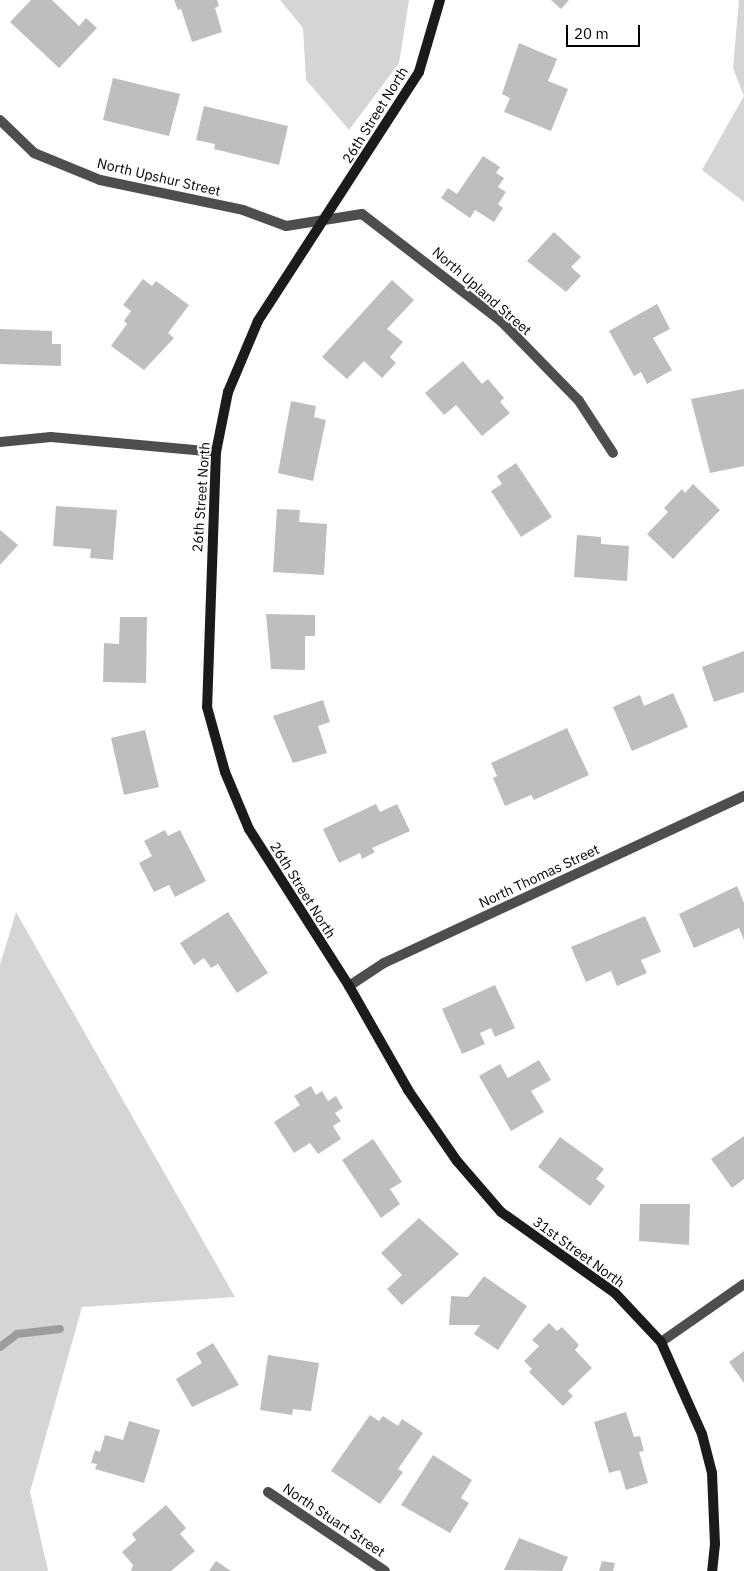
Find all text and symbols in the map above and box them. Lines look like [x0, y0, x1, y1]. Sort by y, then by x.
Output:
scale bar [569, 15, 643, 47]
text: 20 m [574, 24, 609, 43]
street label: 26th Street North [339, 64, 411, 166]
street label: North Upshur Street [96, 155, 222, 199]
street label: North Upland Street [429, 243, 535, 339]
street label: 26th Street North [189, 441, 213, 553]
street label: 26th Street North [267, 839, 339, 941]
street label: North Thomas Street [476, 841, 602, 911]
street label: 31st Street North [530, 1213, 628, 1291]
street label: North Stuart Street [280, 1480, 388, 1560]

